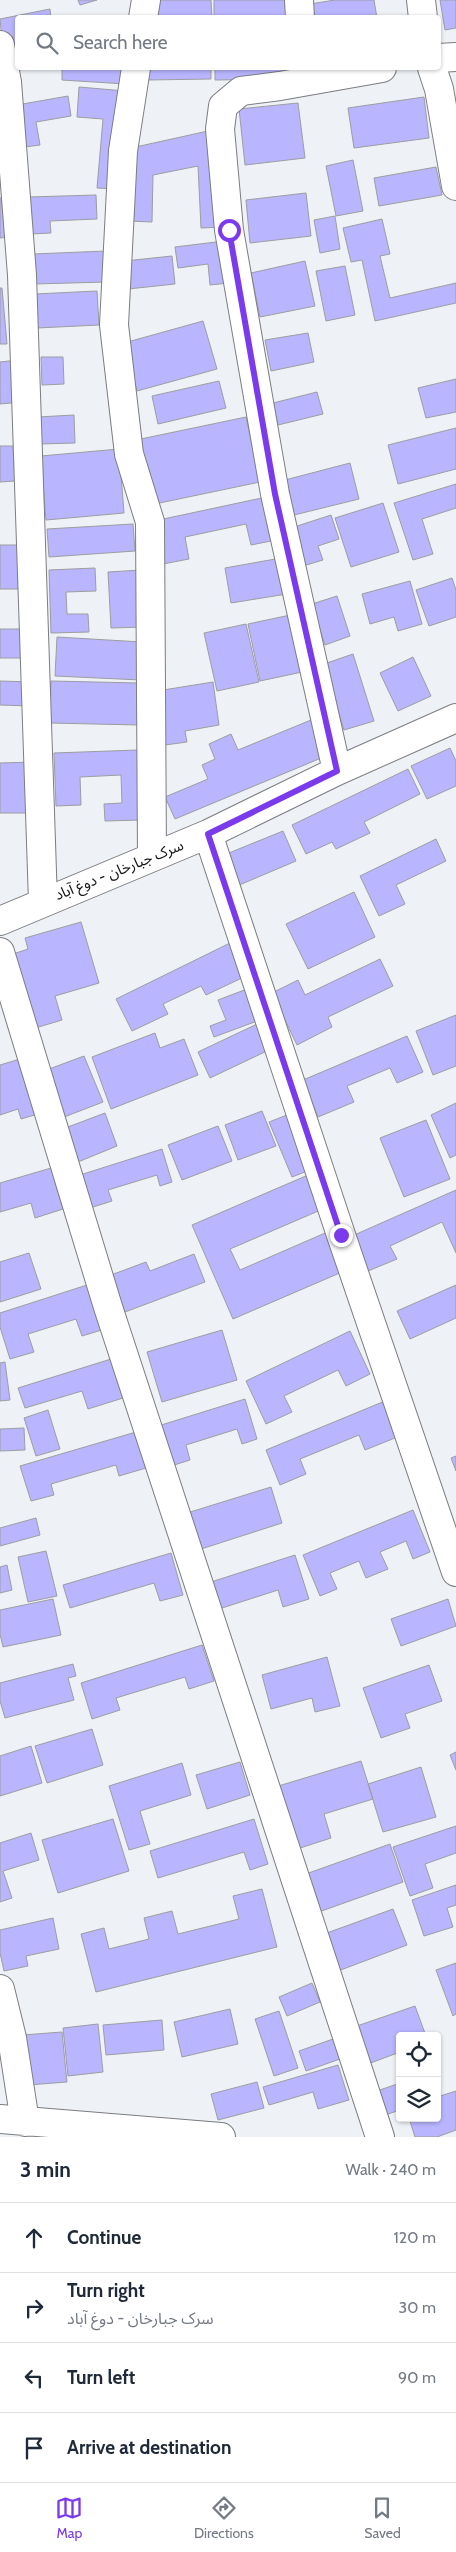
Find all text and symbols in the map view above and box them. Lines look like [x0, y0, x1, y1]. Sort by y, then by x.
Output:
search box [15, 15, 441, 70]
icon: search [33, 29, 61, 57]
text: Search here [73, 31, 167, 54]
route start [218, 219, 241, 242]
street label: سرک جبارخان - دوغ آباد [52, 836, 187, 907]
route end [330, 1224, 353, 1247]
map controls [396, 2032, 441, 2122]
button: locate [396, 2032, 441, 2077]
button: layers [396, 2077, 441, 2122]
text: 3 min [20, 2157, 71, 2182]
text: Walk · 240 m [345, 2160, 436, 2179]
icon: ahead [20, 2224, 48, 2252]
text: Continue [67, 2226, 141, 2249]
text: 120 m [394, 2228, 436, 2247]
text: Turn right [67, 2279, 145, 2302]
icon: right [20, 2294, 48, 2322]
text: 30 m [399, 2298, 436, 2317]
text: سرک جبارخان - دوغ آباد [67, 2309, 214, 2328]
icon: left [20, 2364, 48, 2392]
text: Turn left [67, 2366, 135, 2389]
text: 90 m [398, 2368, 436, 2387]
icon: arrive [20, 2434, 48, 2462]
text: Arrive at destination [67, 2436, 231, 2459]
tab: Map [55, 2494, 83, 2542]
tab: Directions [194, 2494, 254, 2542]
tab: Saved [364, 2494, 401, 2542]

